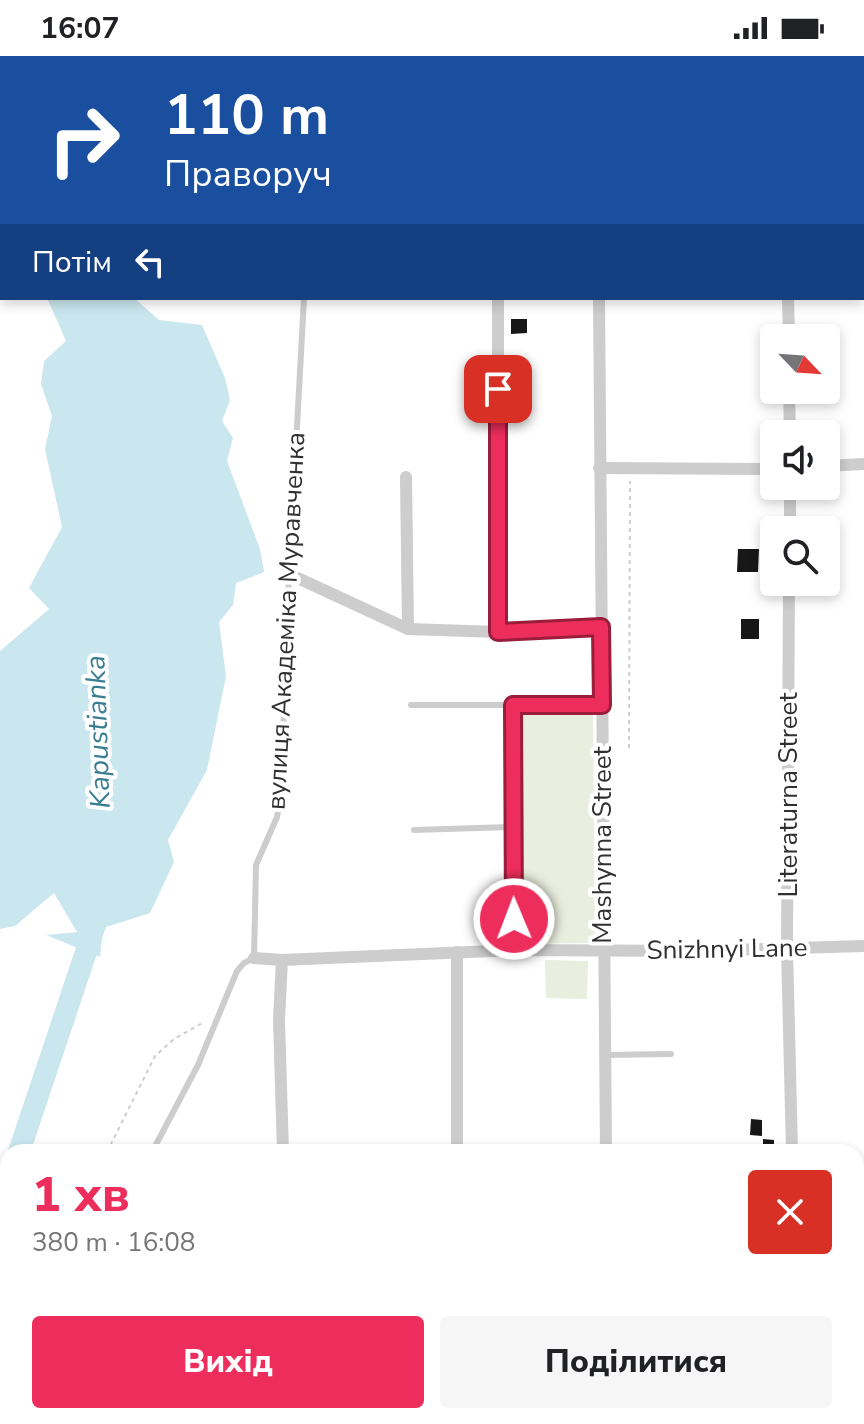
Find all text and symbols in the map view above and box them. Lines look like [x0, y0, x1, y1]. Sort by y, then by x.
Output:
text: 16:07 [40, 8, 119, 49]
text: 110 m [164, 77, 329, 154]
icon: right [32, 88, 136, 192]
text: Праворуч [164, 150, 332, 199]
icon: left [128, 240, 172, 284]
text: Потім [32, 242, 112, 283]
north arrow [760, 324, 840, 404]
map controls [760, 324, 840, 596]
pin [464, 355, 532, 423]
icon: arrive [476, 367, 520, 411]
button: sound [760, 420, 840, 500]
street label: вулиця Академіка Муравченка [259, 431, 313, 811]
button: search [760, 516, 840, 596]
water label: Kapustianka [76, 655, 120, 809]
street label: Literaturna Street [771, 692, 806, 898]
street label: Mashynna Street [585, 745, 620, 944]
position arrow [472, 877, 556, 961]
street label: Snizhnyi Lane [646, 930, 808, 968]
text: 1 хв [32, 1162, 130, 1228]
button: close [748, 1170, 832, 1254]
text: 380 m · 16:08 [32, 1225, 195, 1260]
button: Вихід [32, 1316, 424, 1408]
button: Поділитися [440, 1316, 832, 1408]

